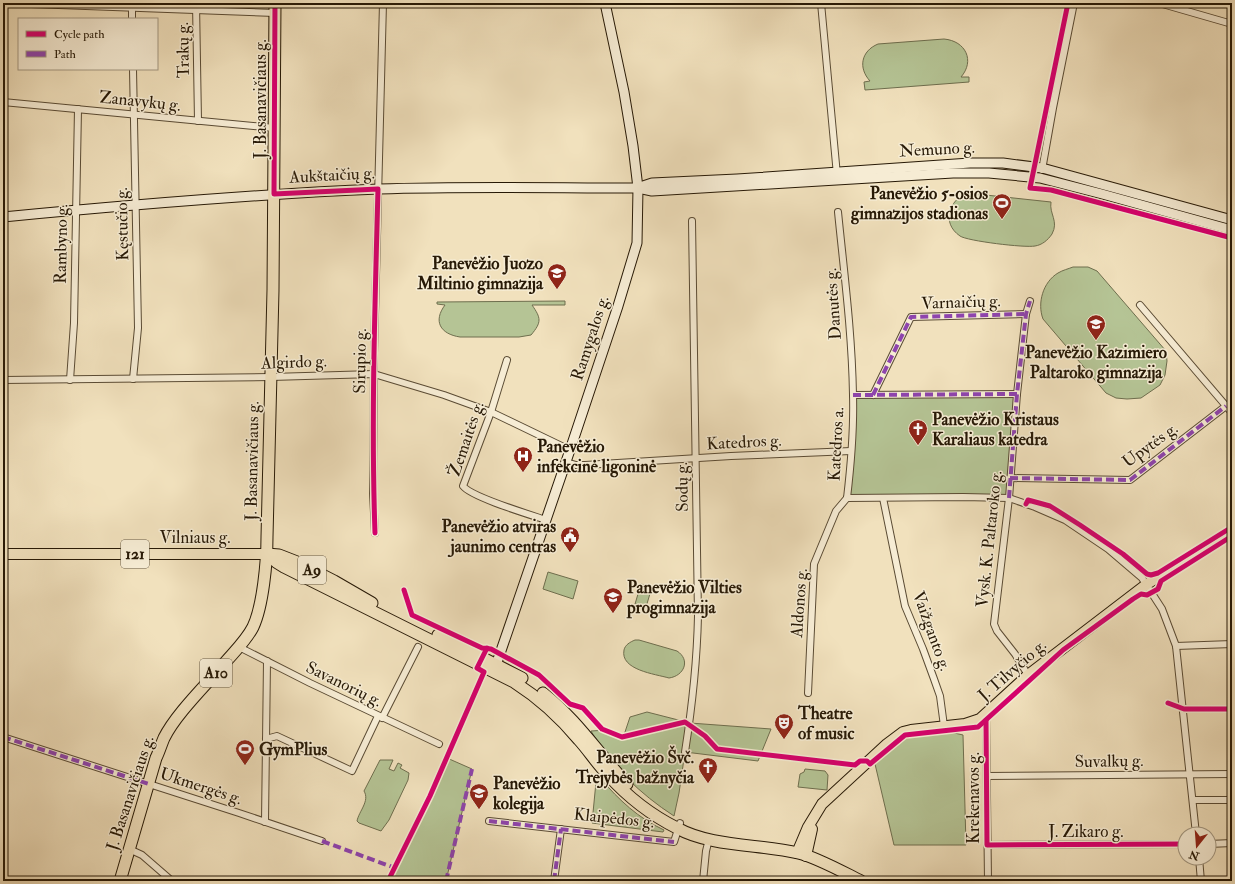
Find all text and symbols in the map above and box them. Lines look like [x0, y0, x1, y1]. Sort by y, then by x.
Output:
legend [18, 18, 158, 70]
street label: Trakų g. [172, 22, 194, 78]
text: Cycle path [54, 27, 105, 42]
street label: J. Basanavičiaus g. [250, 39, 272, 160]
text: Path [54, 47, 77, 62]
street label: Zanavykų g. [98, 86, 182, 117]
street label: Nemuno g. [899, 137, 975, 161]
street label: Aukštaičių g. [288, 162, 375, 188]
place label: Panevėžio 5-osios gimnazijos stadionas [850, 183, 988, 225]
street label: Kęstučio g. [111, 187, 133, 261]
sports icon: Panevėžio 5-osios gimnazijos stadionas [991, 192, 1013, 220]
street label: Rambyno g. [50, 204, 73, 284]
place label: Panevėžio Juozo Miltinio gimnazija [416, 253, 544, 295]
school or university icon: Panevėžio Juozo Miltinio gimnazija [546, 262, 568, 290]
street label: Danutės g. [820, 267, 846, 341]
street label: Varnaičių g. [921, 290, 1001, 314]
street label: Ramygalos g. [566, 293, 615, 383]
school or university icon: Panevėžio Kazimiero Paltaroko gimnazija [1085, 313, 1107, 341]
street label: Sirupio g. [349, 328, 372, 394]
place label: Panevėžio Kazimiero Paltaroko gimnazija [1025, 342, 1167, 384]
street label: Algirdo g. [260, 350, 327, 374]
street label: Žemaitės g. [441, 398, 489, 479]
street label: J. Basanavičiaus g. [240, 401, 265, 522]
street label: Katedros a. [824, 406, 848, 482]
place label: Panevėžio Kristaus Karaliaus katedra [932, 409, 1059, 450]
church icon: Panevėžio Kristaus Karaliaus katedra [907, 418, 929, 446]
street label: Upytės g. [1118, 418, 1182, 473]
street label: Katedros g. [706, 430, 782, 454]
place label: Panevėžio infekcinė ligoninė [536, 436, 657, 478]
hospital icon: Panevėžio infekcinė ligoninė [512, 445, 534, 473]
street label: Sodų g. [671, 462, 693, 512]
street label: Vysk. K. Paltaroko g. [971, 469, 1008, 609]
place label: Panevėžio atviras jaunimo centras [441, 516, 556, 558]
public building icon: Panevėžio atviras jaunimo centras [559, 525, 581, 553]
street label: Vilniaus g. [160, 527, 230, 548]
road number: 121 [121, 540, 149, 568]
road number: A9 [298, 556, 326, 584]
street label: Aldonos g. [786, 568, 812, 639]
place label: Panevėžio Vilties progimnazija [626, 577, 742, 619]
school or university icon: Panevėžio Vilties progimnazija [602, 586, 624, 614]
street label: Vaižganto g. [908, 588, 956, 674]
street label: J. Tilvyčio g. [973, 635, 1051, 707]
street label: Savanorių g. [303, 657, 385, 711]
road number: A10 [200, 659, 232, 687]
place label: Theatre of music [797, 703, 854, 744]
theatre icon: Theatre of music [773, 712, 795, 740]
street label: J. Basanavičiaus g. [101, 733, 159, 854]
sports icon: GymPlius [234, 738, 256, 766]
place label: GymPlius [259, 739, 328, 761]
place label: Panevėžio Švč. Trejybės bažnyčia [575, 745, 695, 789]
street label: Suvalkų g. [1074, 750, 1144, 772]
street label: Krekenavos g. [963, 752, 984, 844]
church icon: Panevėžio Švč. Trejybės bažnyčia [697, 756, 719, 784]
street label: Ukmergės g. [157, 763, 245, 809]
place label: Panevėžio kolegija [492, 773, 561, 815]
school or university icon: Panevėžio kolegija [468, 782, 490, 810]
street label: Klaipėdos g. [573, 803, 655, 834]
street label: J. Zikaro g. [1047, 821, 1124, 843]
north arrow [1177, 826, 1217, 866]
text: N [1187, 847, 1202, 863]

